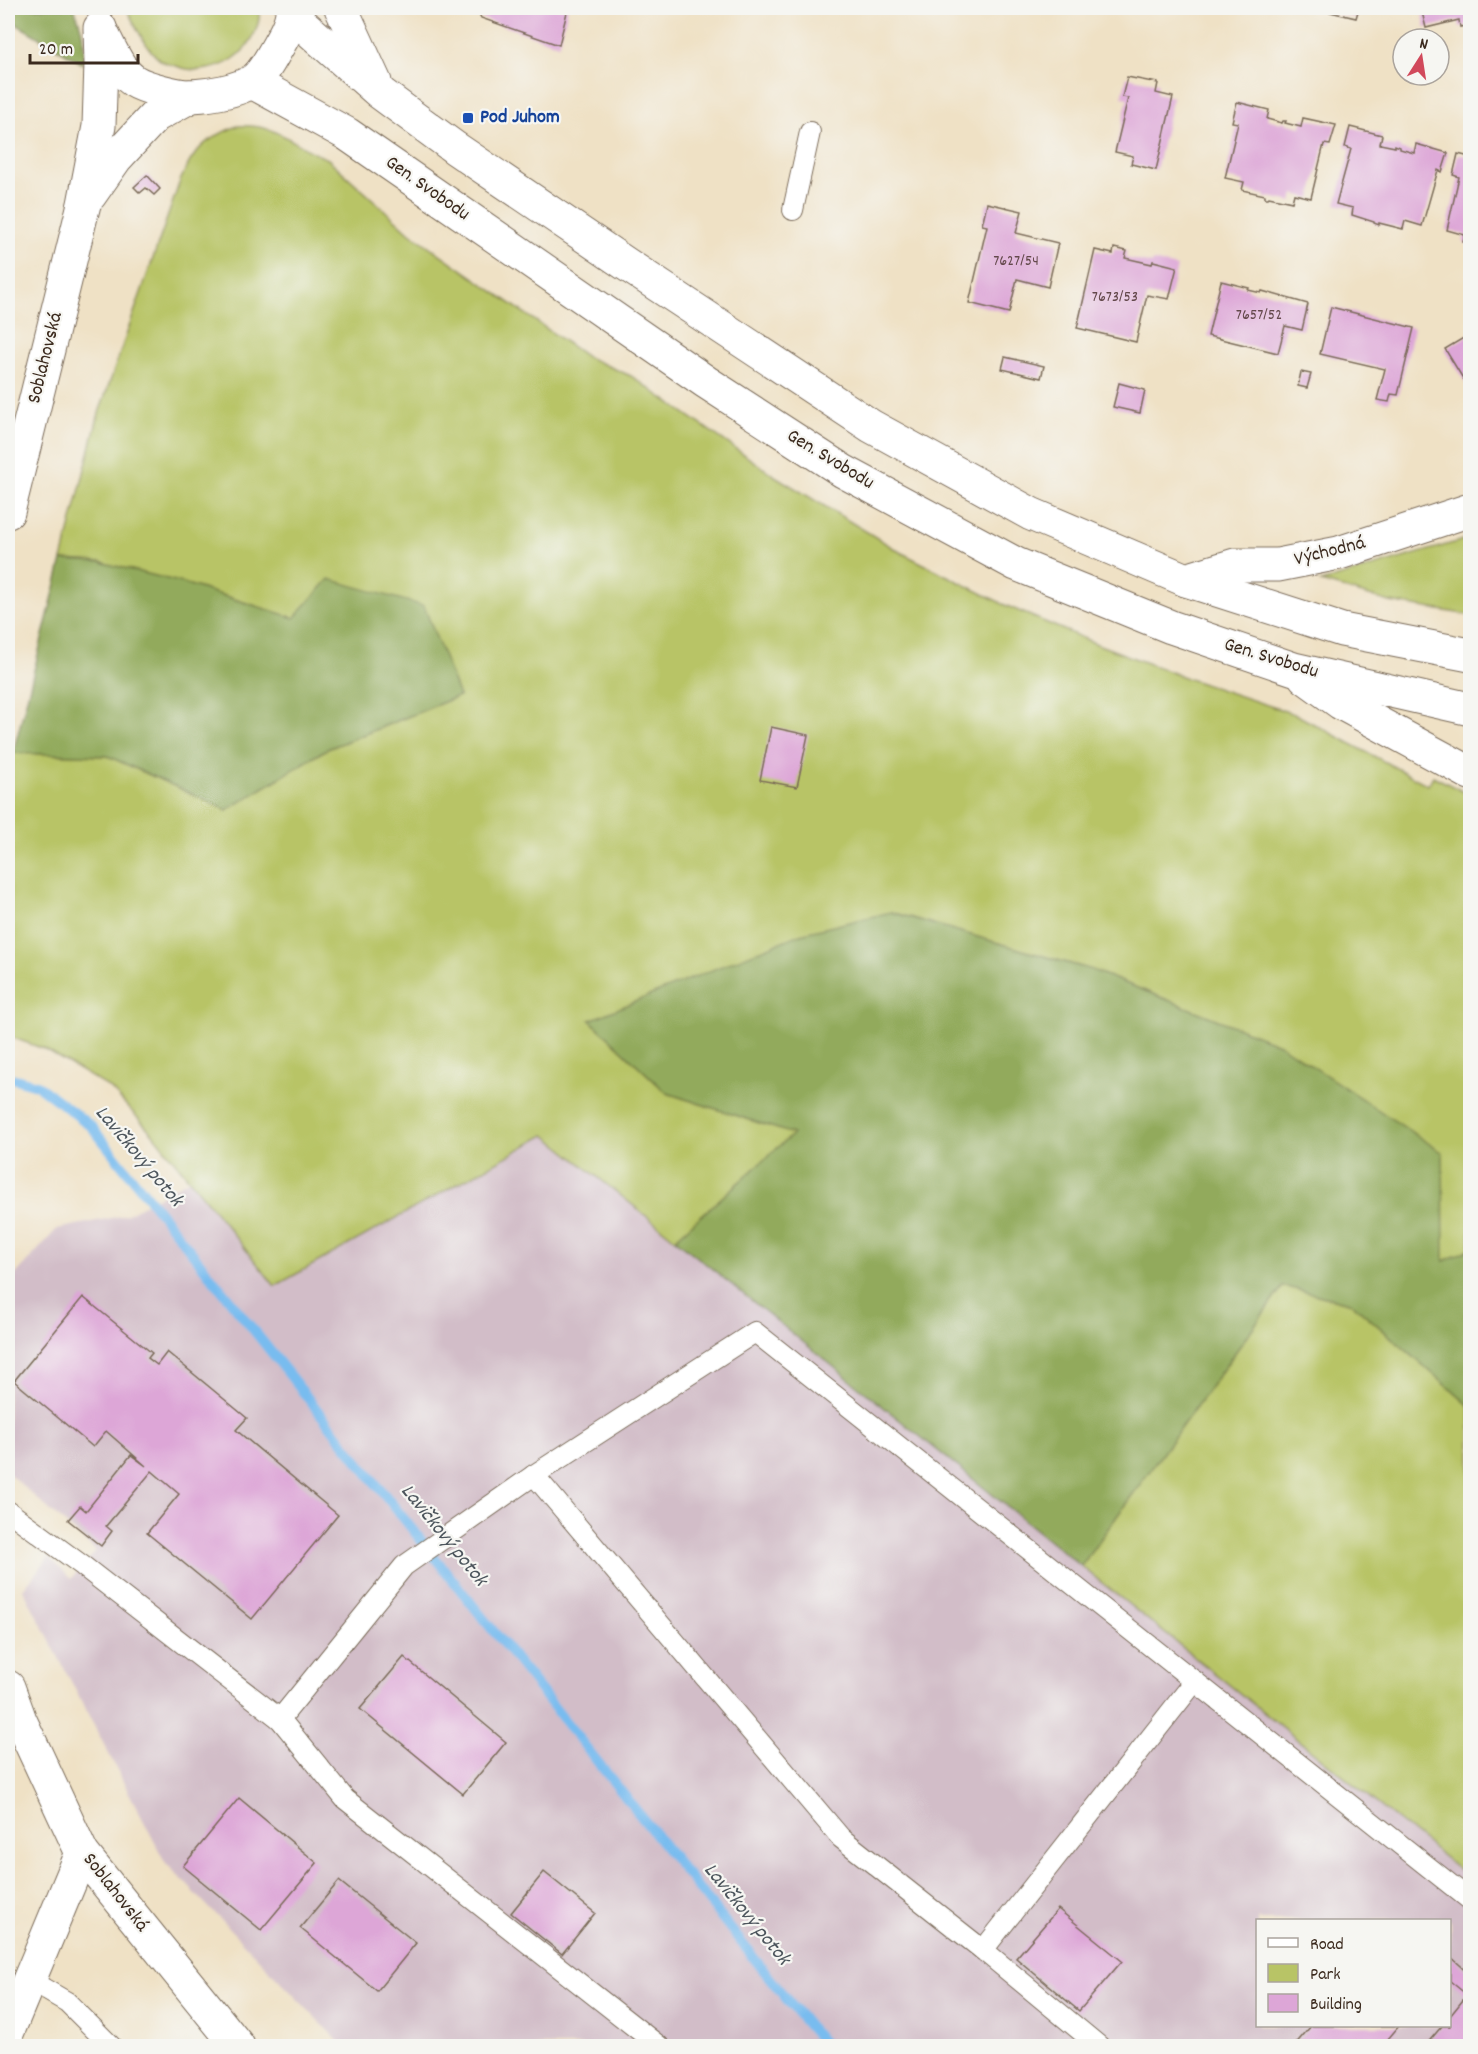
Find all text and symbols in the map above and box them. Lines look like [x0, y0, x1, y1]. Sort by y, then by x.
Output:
scale bar [30, 27, 138, 65]
north arrow [1391, 27, 1451, 87]
text: N [1417, 33, 1430, 57]
text: 20 m [39, 38, 73, 63]
place label: Pod Juhom [480, 104, 560, 132]
marker: Pod Juhom [461, 111, 475, 125]
street label: Gen. Svobodu [379, 150, 475, 228]
house number: 7627/54 [993, 250, 1039, 273]
house number: 7673/53 [1092, 286, 1138, 309]
house number: 7657/52 [1236, 304, 1282, 327]
street label: Soblahovská [21, 309, 71, 407]
street label: Gen. Svobodu [781, 423, 879, 497]
street label: Východná [1291, 530, 1369, 574]
street label: Gen. Svobodu [1220, 631, 1322, 687]
water label: Lavičkový potok [87, 1100, 191, 1216]
water label: Lavičkový potok [392, 1478, 495, 1596]
street label: Soblahovská [75, 1848, 155, 1938]
water label: Lavičkový potok [695, 1857, 798, 1975]
legend [1256, 1919, 1451, 2027]
text: Road [1310, 1933, 1344, 1958]
text: Park [1310, 1963, 1341, 1988]
text: Building [1310, 1993, 1362, 2018]

